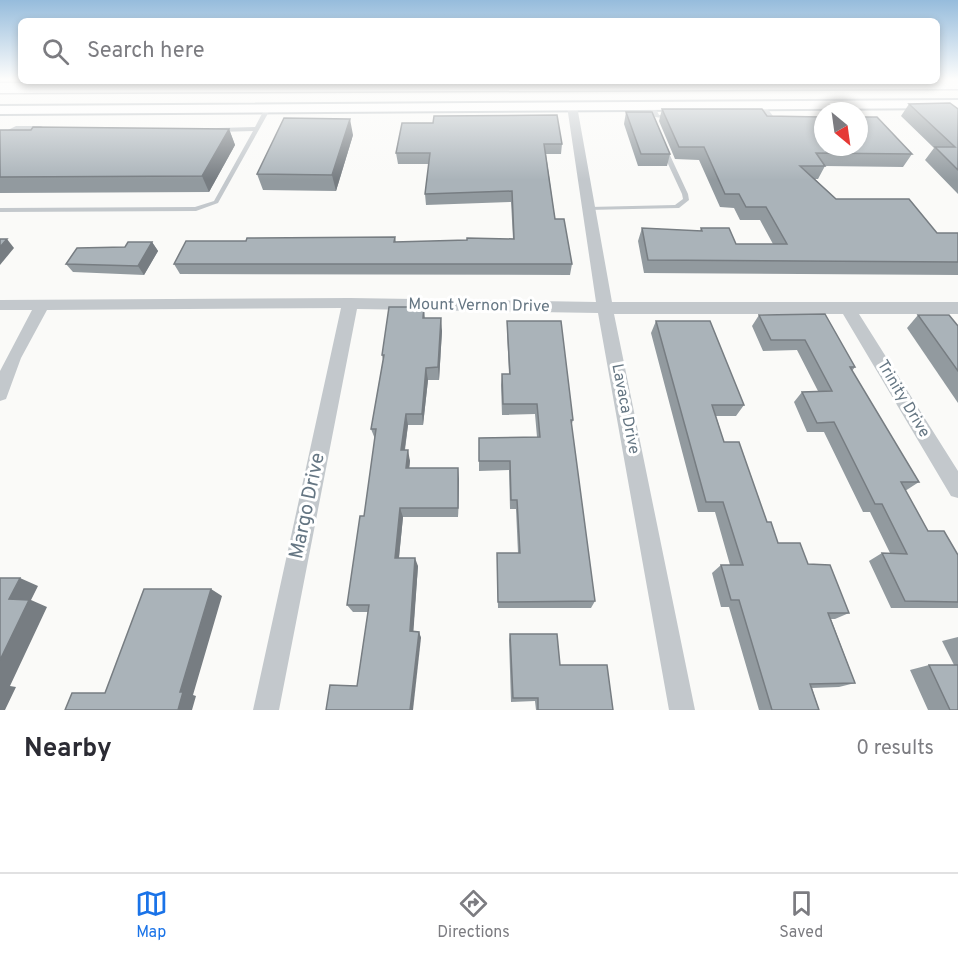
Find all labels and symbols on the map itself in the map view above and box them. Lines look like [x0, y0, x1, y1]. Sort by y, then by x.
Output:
north arrow [814, 102, 868, 156]
street label: Mount Vernon Drive [408, 295, 550, 317]
street label: Trinity Drive [872, 357, 934, 441]
street label: Lavaca Drive [606, 362, 644, 456]
street label: Margo Drive [284, 451, 332, 561]

